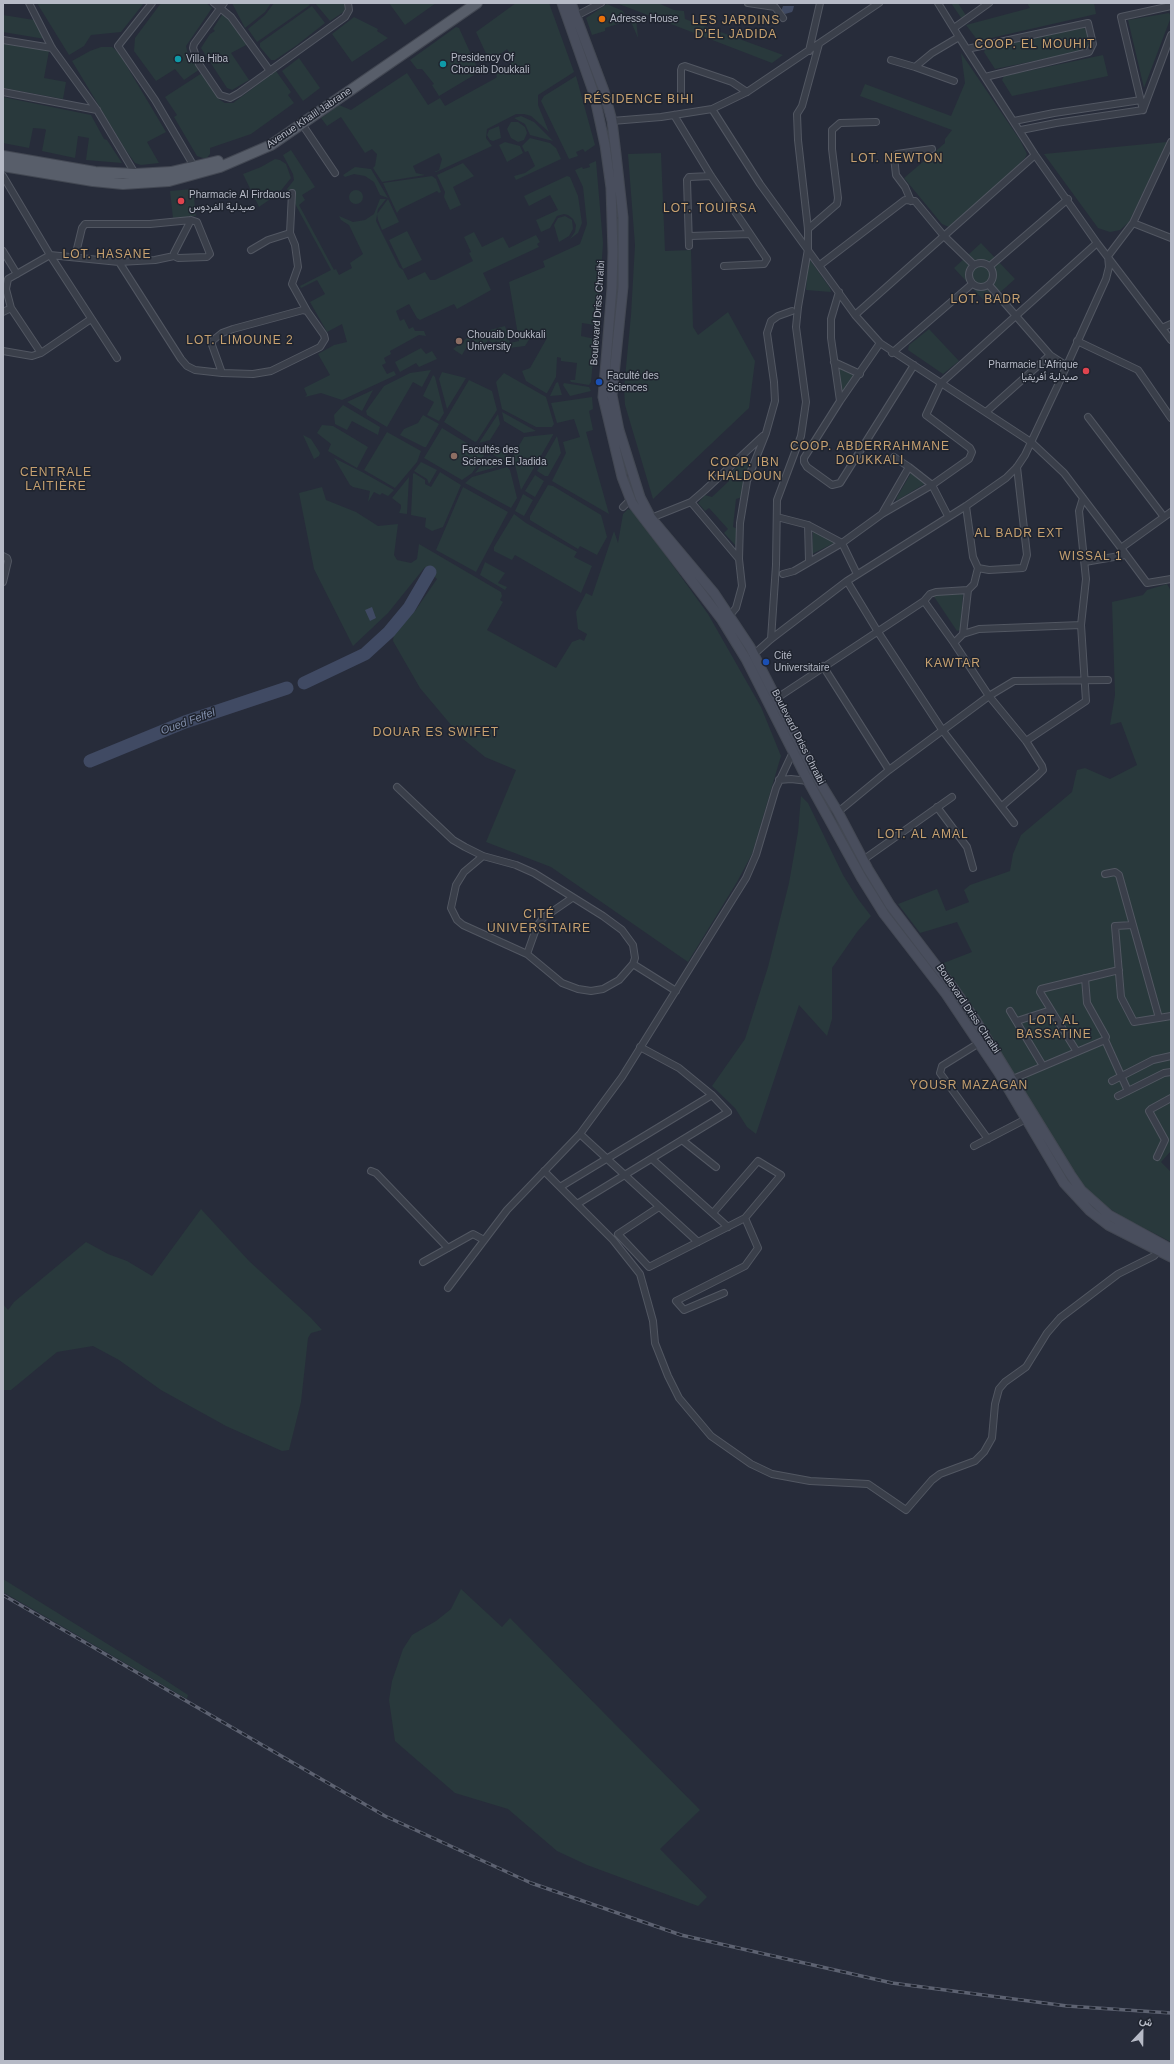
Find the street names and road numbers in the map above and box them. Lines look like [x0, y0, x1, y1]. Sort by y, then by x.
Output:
street label: Avenue Khalil Jabrane [264, 85, 354, 151]
street label: Boulevard Driss Chraibi [588, 260, 608, 366]
street label: Boulevard Driss Chraibi [769, 687, 827, 787]
street label: Boulevard Driss Chraibi [934, 962, 1002, 1056]

